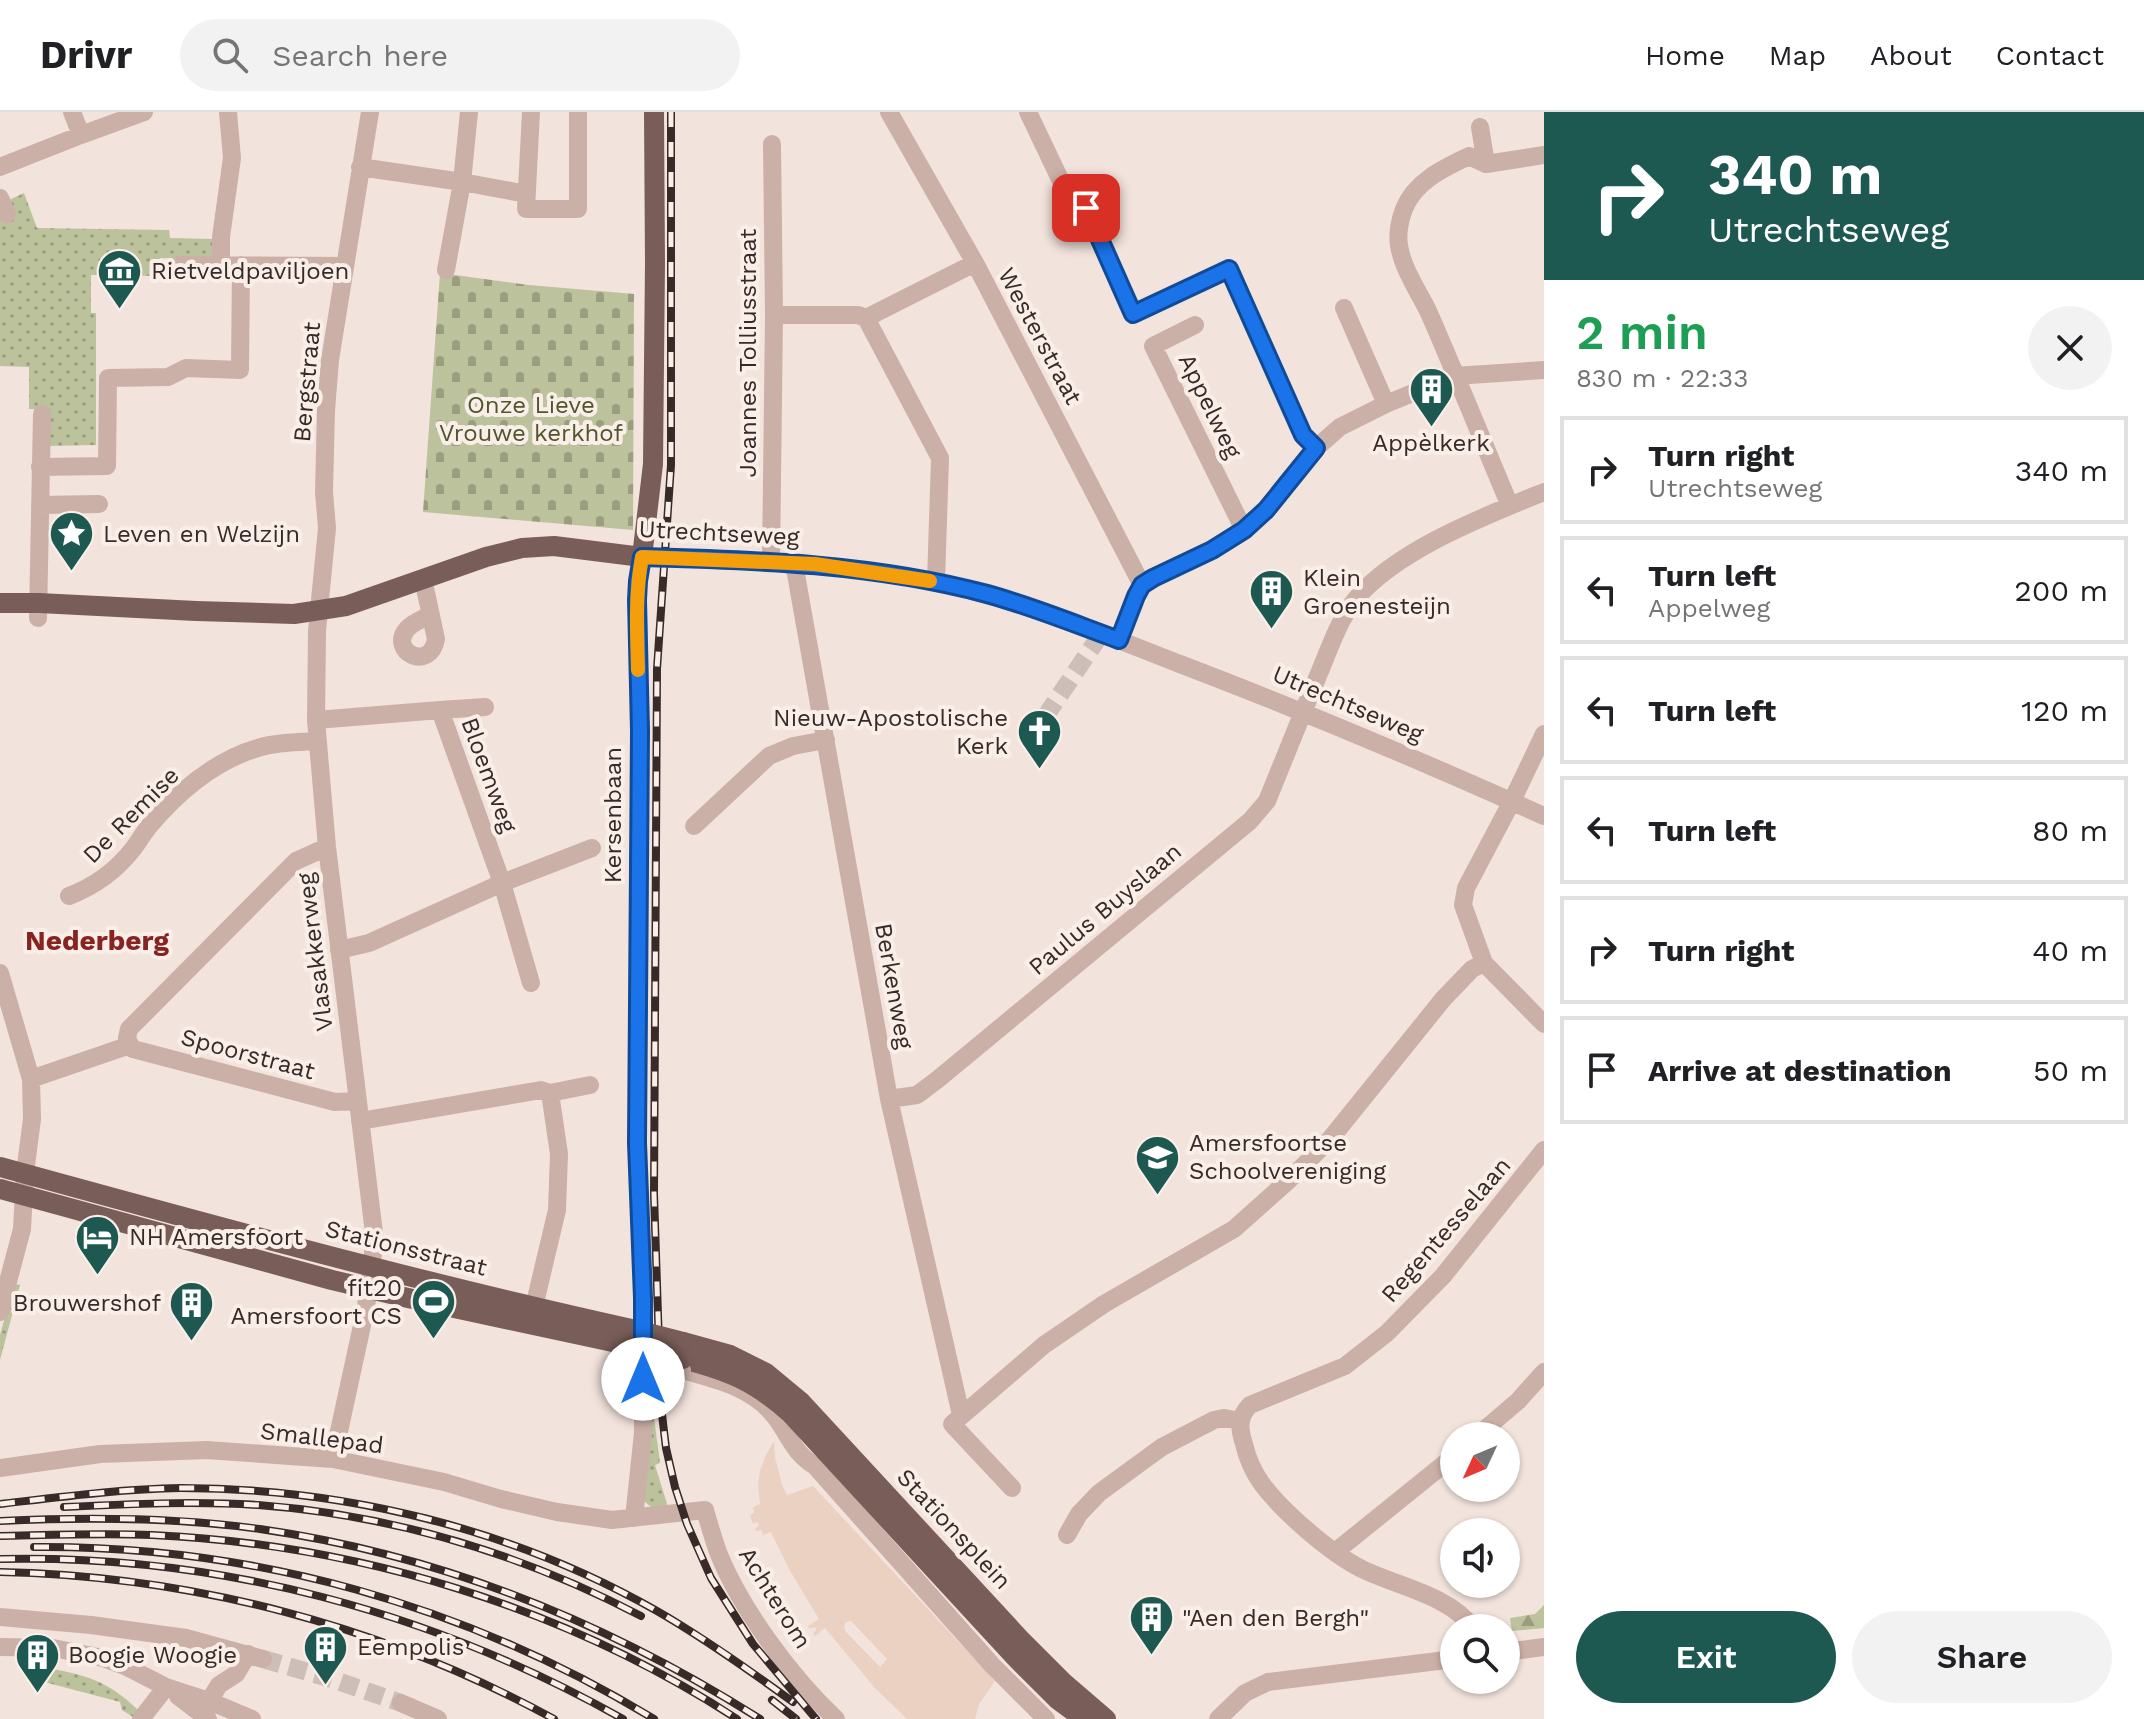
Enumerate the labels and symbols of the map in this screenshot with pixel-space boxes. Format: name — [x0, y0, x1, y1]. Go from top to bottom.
pin — [1052, 174, 1120, 242]
street label: Joannes Tolliusstraat — [734, 229, 762, 477]
museum icon: Rietveldpaviljoen — [96, 247, 144, 310]
place label: Rietveldpaviljoen — [151, 257, 349, 285]
street label: Westerstraat — [992, 263, 1088, 409]
street label: Bergstraat — [288, 321, 326, 443]
street label: Appelweg — [1173, 349, 1247, 463]
building icon: Appèlkerk — [1407, 365, 1455, 428]
park label: Onze Lieve Vrouwe kerkhof — [439, 391, 624, 447]
place label: Appèlkerk — [1372, 429, 1490, 457]
place icon: Leven en Welzijn — [48, 510, 96, 573]
street label: Utrechtseweg — [638, 515, 800, 551]
place label: Leven en Welzijn — [103, 520, 300, 548]
place label: Klein Groenesteijn — [1303, 564, 1451, 620]
building icon: Klein Groenesteijn — [1248, 568, 1296, 631]
street label: Utrechtseweg — [1268, 660, 1428, 748]
place label: Nieuw-Apostolische Kerk — [773, 704, 1008, 760]
church icon: Nieuw-Apostolische Kerk — [1015, 708, 1063, 771]
street label: Bloemweg — [455, 714, 523, 836]
street label: Kersenbaan — [599, 747, 627, 883]
street label: De Remise — [77, 761, 185, 869]
street label: Paulus Buyslaan — [1023, 837, 1187, 981]
street label: Vlasakkerweg — [291, 871, 339, 1033]
street label: Berkenweg — [869, 921, 919, 1051]
district label: Nederberg — [25, 924, 169, 957]
street label: Spoorstraat — [178, 1023, 318, 1085]
place label: Amersfoortse Schoolvereniging — [1189, 1129, 1386, 1185]
school or university icon: Amersfoortse Schoolvereniging — [1134, 1133, 1182, 1196]
street label: Regentesselaan — [1375, 1152, 1517, 1308]
hotel icon: NH Amersfoort — [74, 1213, 122, 1276]
street label: Stationsstraat — [322, 1214, 490, 1282]
place label: NH Amersfoort — [129, 1223, 303, 1251]
place label: fit20 Amersfoort CS — [230, 1274, 402, 1330]
sports icon: fit20 Amersfoort CS — [409, 1278, 457, 1341]
building icon: Brouwershof — [168, 1279, 216, 1342]
place label: Brouwershof — [13, 1289, 162, 1317]
position arrow — [601, 1337, 685, 1421]
street label: Smallepad — [259, 1417, 385, 1459]
north arrow — [1440, 1422, 1520, 1502]
street label: Stationsplein — [891, 1463, 1017, 1595]
street label: Achterom — [733, 1542, 817, 1654]
building icon: "Aen den Bergh" — [1127, 1594, 1175, 1657]
place label: "Aen den Bergh" — [1182, 1604, 1369, 1632]
building icon: Eempolis — [302, 1623, 350, 1686]
building icon: Boogie Woogie — [13, 1631, 61, 1694]
place label: Eempolis — [357, 1633, 464, 1661]
place label: Boogie Woogie — [68, 1641, 237, 1669]

